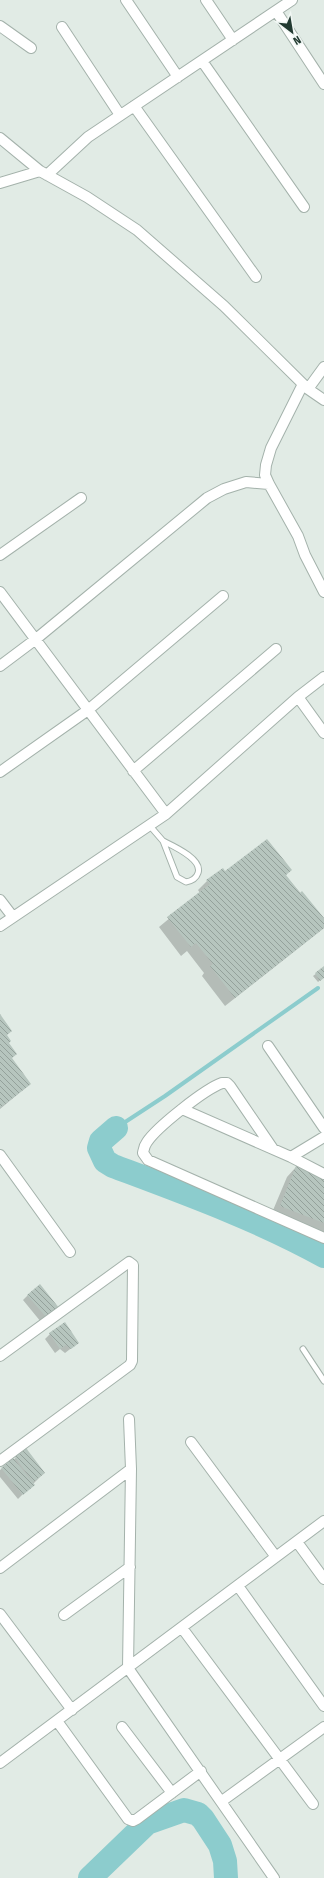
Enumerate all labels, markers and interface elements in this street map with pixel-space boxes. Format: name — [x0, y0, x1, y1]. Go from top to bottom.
north arrow — [272, 12, 312, 52]
text: N — [291, 33, 303, 47]

